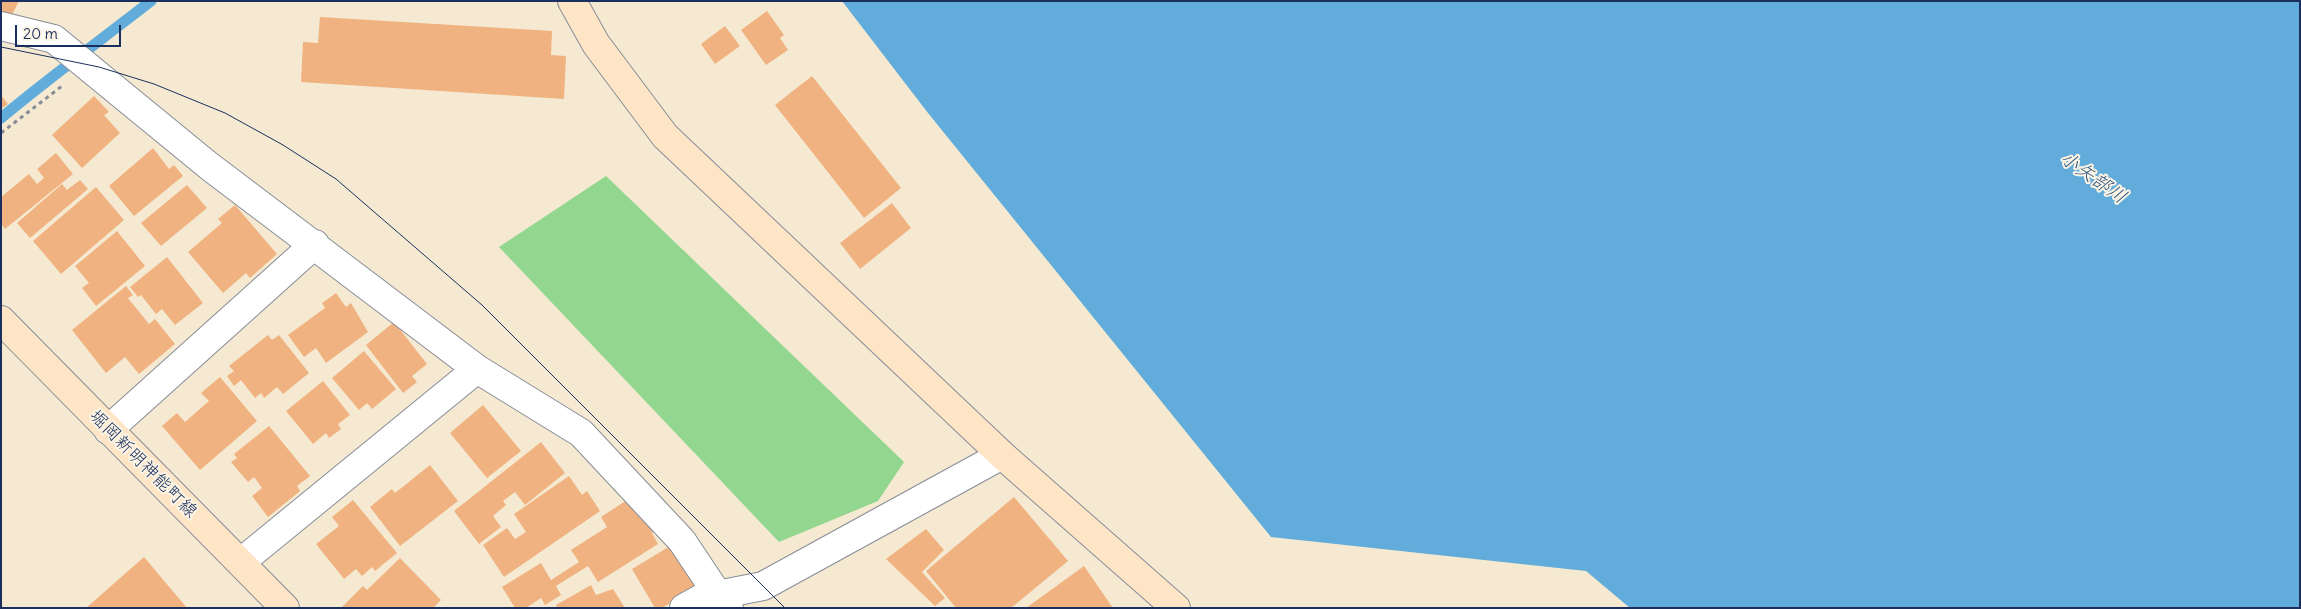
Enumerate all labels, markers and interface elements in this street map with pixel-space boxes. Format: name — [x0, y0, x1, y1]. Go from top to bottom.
scale bar — [18, 15, 124, 47]
text: 20 m — [23, 24, 58, 43]
water label: 小矢部川 — [2055, 147, 2131, 209]
street label: 堀岡新明神能町線 — [84, 405, 202, 523]

